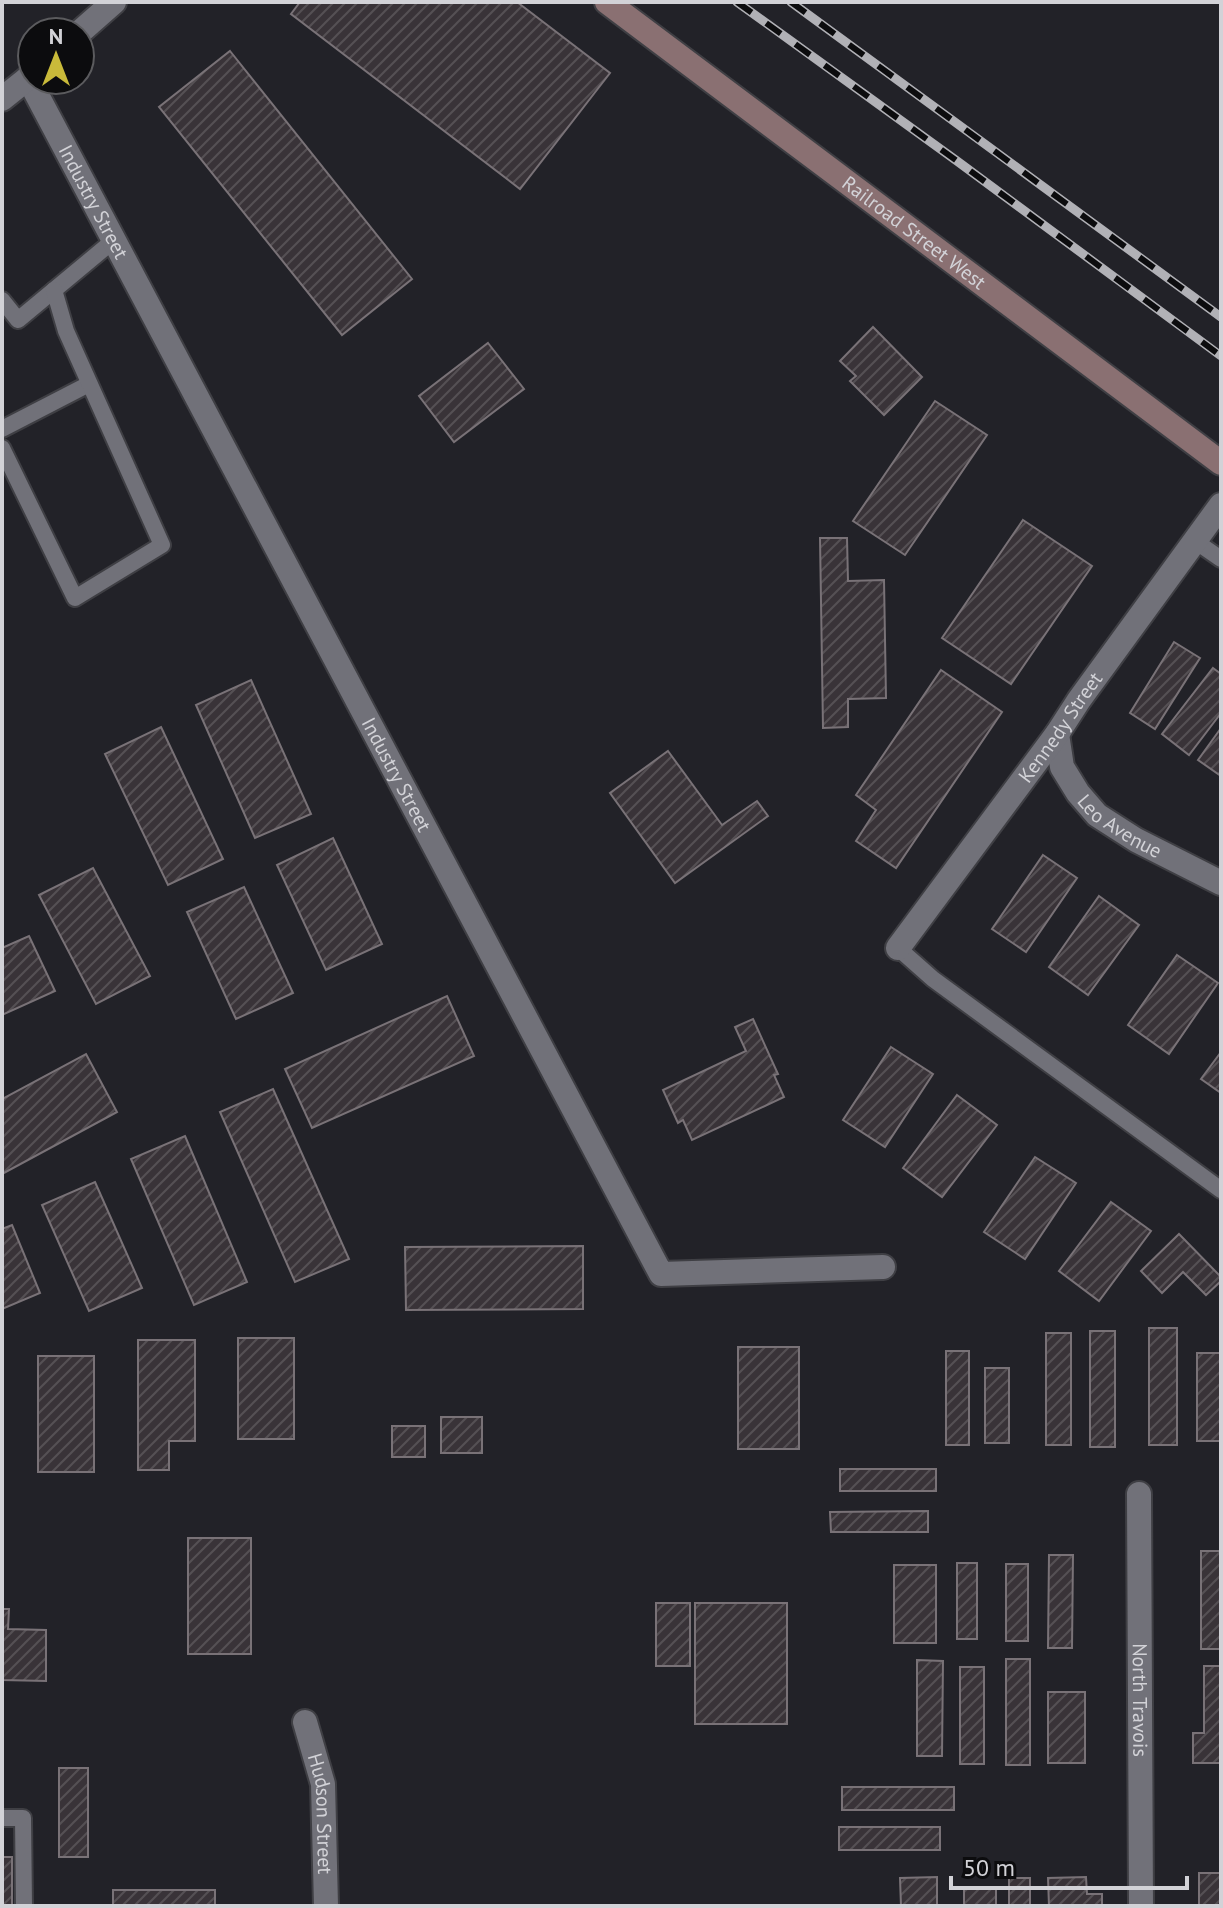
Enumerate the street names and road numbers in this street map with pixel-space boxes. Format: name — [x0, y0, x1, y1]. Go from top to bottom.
street label: Industry Street — [53, 140, 134, 263]
street label: Railroad Street West — [837, 170, 991, 295]
street label: Kennedy Street — [1012, 667, 1108, 788]
street label: Industry Street — [356, 713, 438, 836]
street label: Leo Avenue — [1072, 789, 1166, 864]
street label: North Travois — [1127, 1643, 1153, 1757]
street label: Hudson Street — [302, 1750, 338, 1875]

